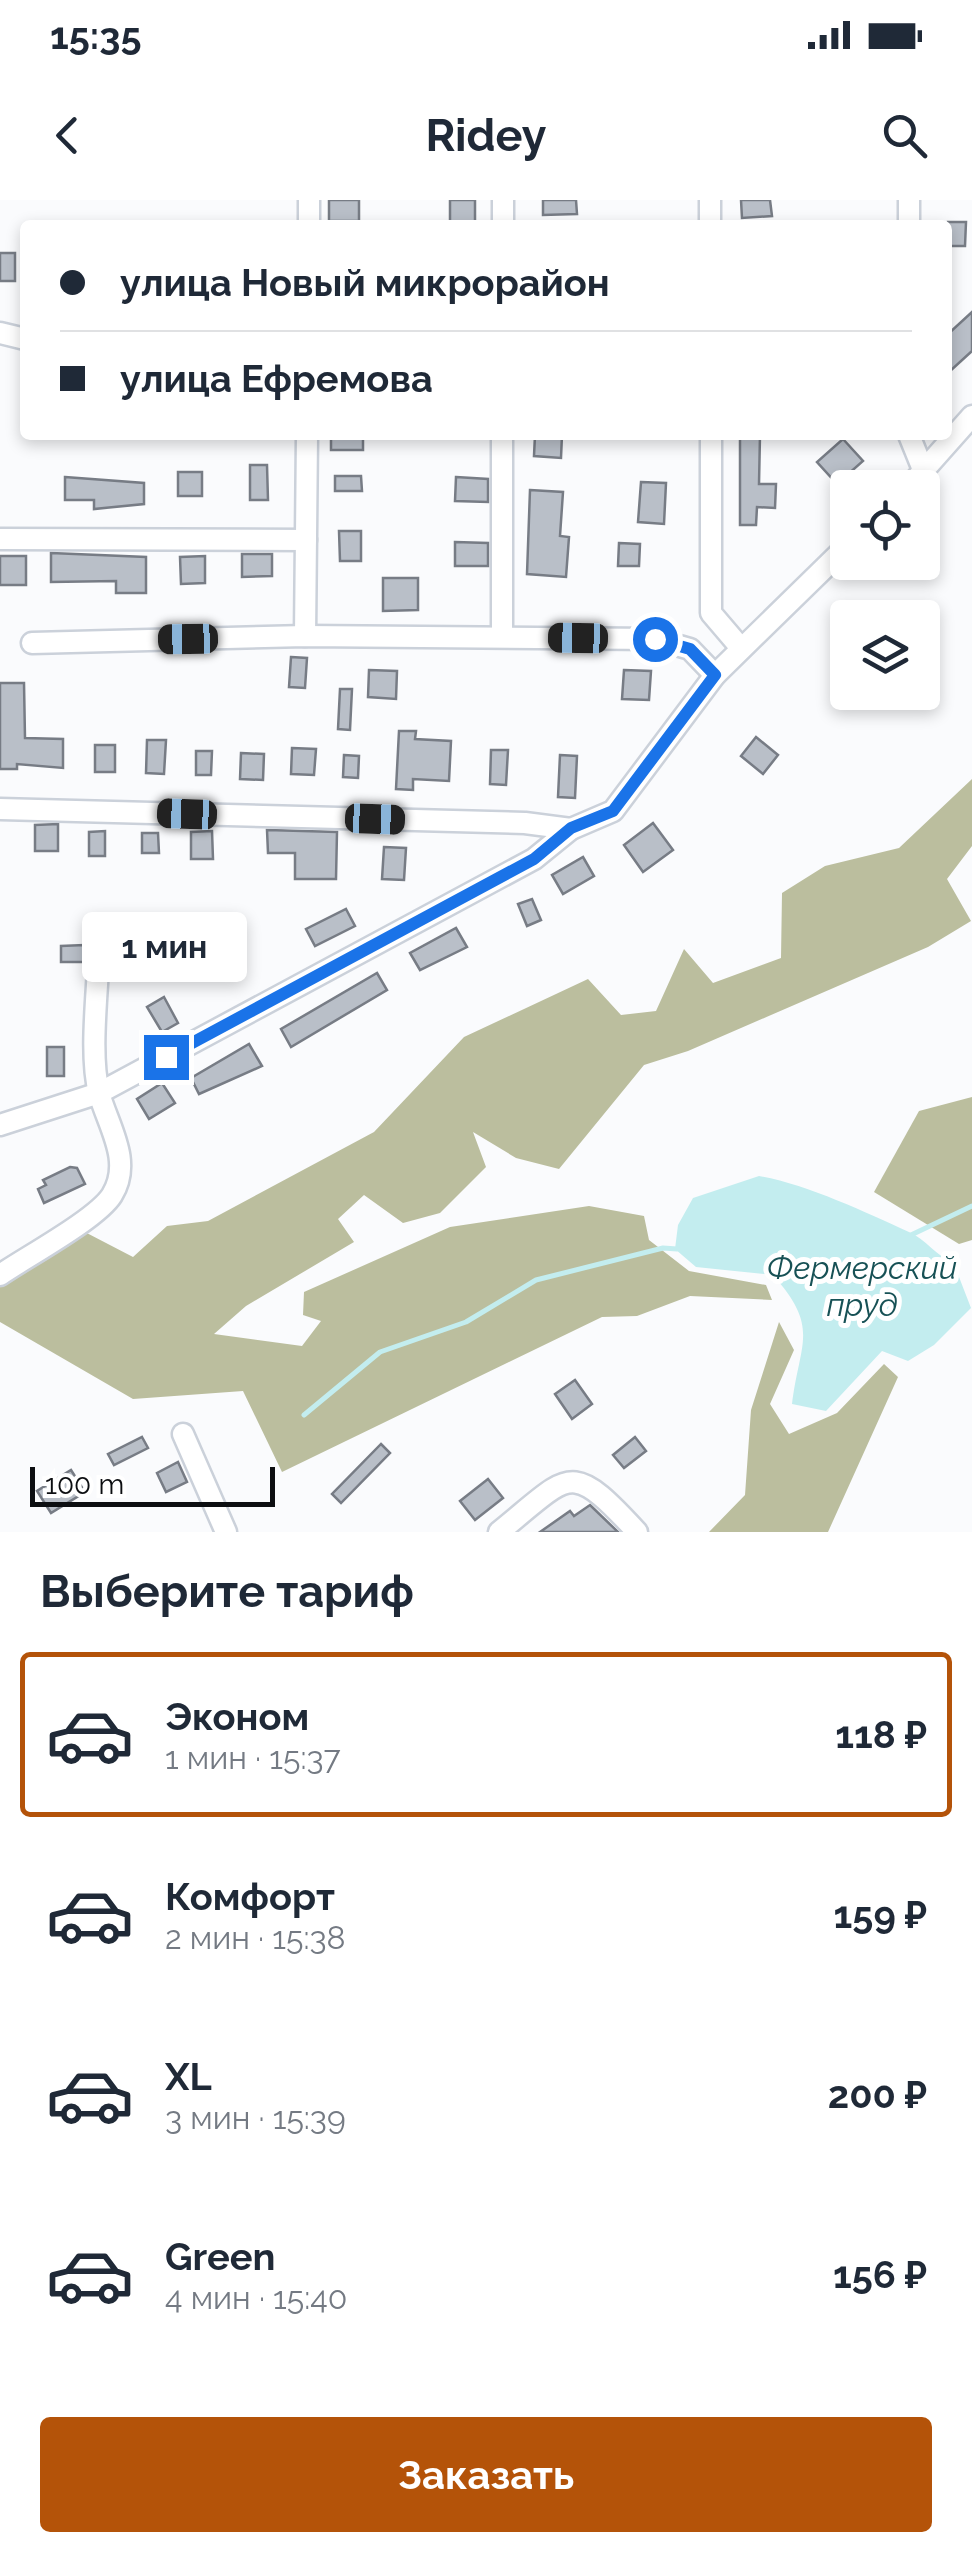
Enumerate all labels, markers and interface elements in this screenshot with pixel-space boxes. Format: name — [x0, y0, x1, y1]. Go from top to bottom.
text: 15:35 — [50, 13, 141, 58]
icon: back — [40, 108, 95, 163]
icon: search — [877, 108, 932, 163]
text: Ridey — [425, 109, 547, 162]
text: улица Новый микрорайон — [120, 260, 610, 305]
text: улица Ефремова — [120, 356, 433, 401]
map controls — [830, 470, 940, 710]
button: locate — [830, 470, 940, 580]
button: layers — [830, 600, 940, 710]
route start — [633, 617, 678, 662]
car — [548, 622, 608, 654]
car — [158, 623, 218, 655]
car — [156, 798, 218, 830]
car — [344, 803, 406, 835]
callout: 1 мин — [84, 912, 248, 982]
text: 1 мин — [122, 928, 207, 965]
route end — [144, 1035, 189, 1080]
water label: Фермерский пруд — [767, 1249, 957, 1323]
scale bar — [30, 1462, 275, 1506]
text: 100 m — [45, 1468, 124, 1501]
text: Выберите тариф — [40, 1565, 414, 1618]
icon: car — [45, 1690, 135, 1780]
text: Эконом — [165, 1694, 309, 1739]
text: 118 ₽ — [835, 1712, 927, 1757]
text: 1 мин · 15:37 — [165, 1739, 341, 1776]
icon: car — [45, 1870, 135, 1960]
text: Комфорт — [165, 1874, 335, 1919]
text: 159 ₽ — [834, 1892, 927, 1937]
text: 2 мин · 15:38 — [165, 1919, 346, 1956]
icon: car — [45, 2050, 135, 2140]
text: XL — [165, 2054, 212, 2099]
text: 200 ₽ — [828, 2072, 927, 2117]
text: 3 мин · 15:39 — [165, 2099, 346, 2136]
icon: car — [45, 2230, 135, 2320]
text: Green — [165, 2234, 275, 2279]
text: 156 ₽ — [833, 2252, 927, 2297]
text: 4 мин · 15:40 — [165, 2279, 347, 2316]
button: Заказать — [40, 2417, 932, 2532]

